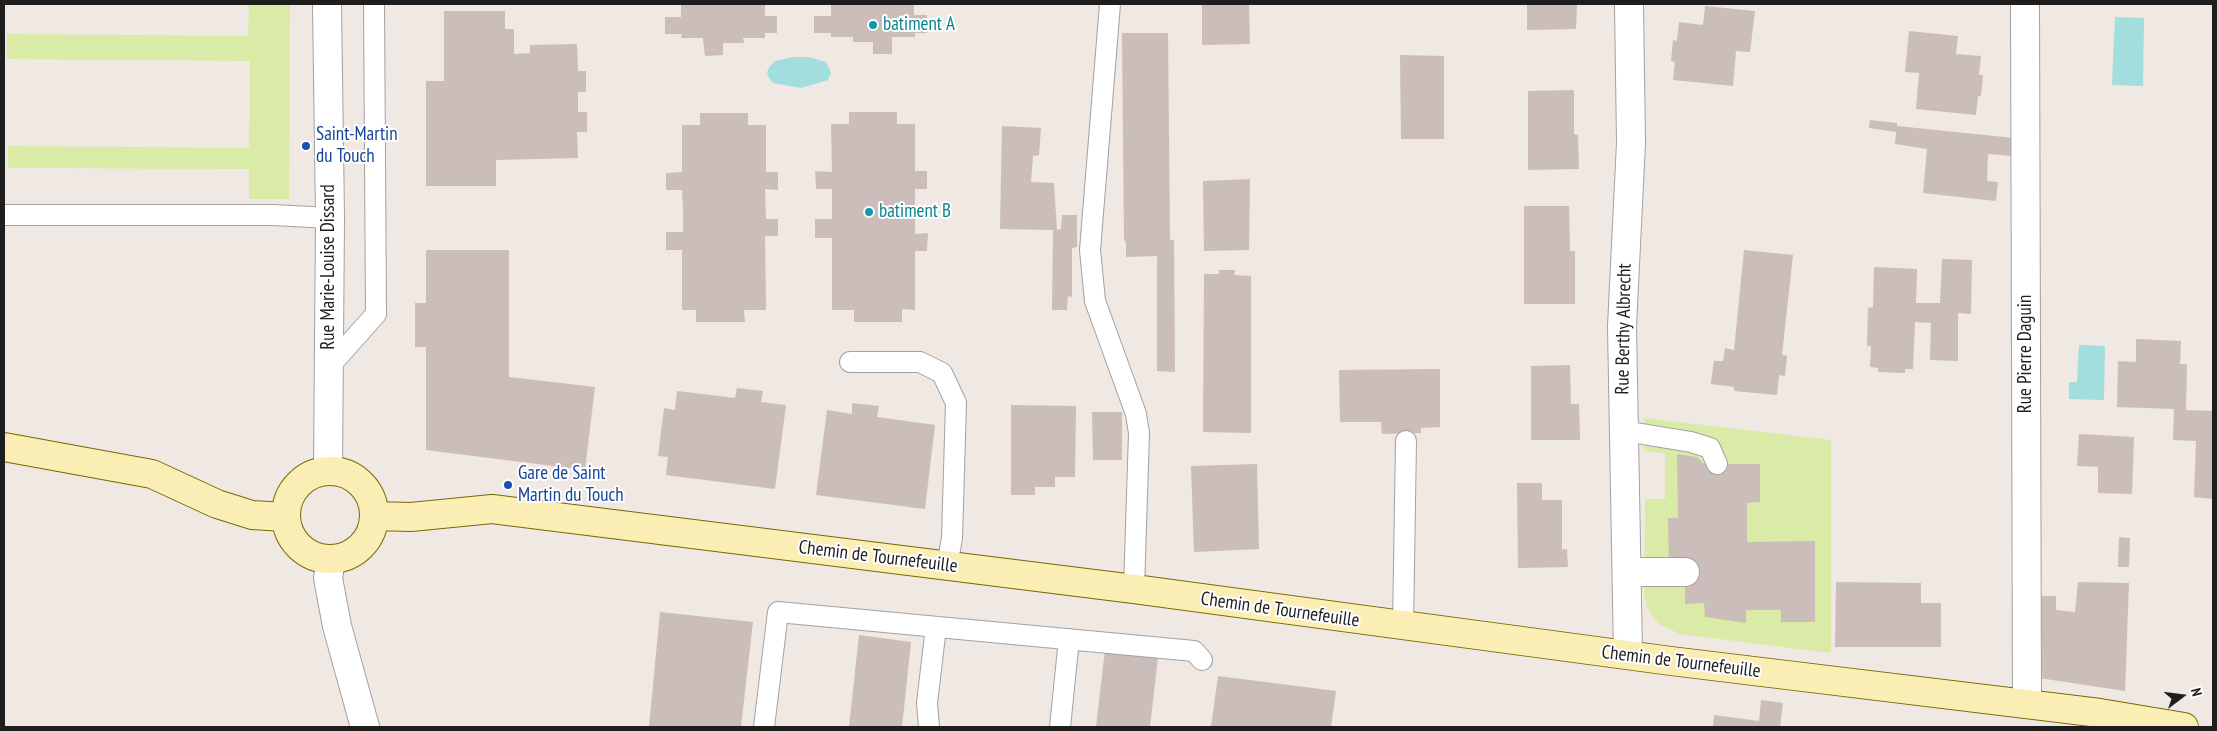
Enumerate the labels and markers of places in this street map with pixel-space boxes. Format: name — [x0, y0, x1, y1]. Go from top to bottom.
place label: batiment A — [883, 14, 955, 36]
marker: batiment A — [867, 19, 879, 31]
place label: Saint-Martin du Touch — [316, 124, 398, 168]
marker: Saint-Martin du Touch — [300, 140, 312, 152]
place label: batiment B — [879, 201, 951, 223]
marker: batiment B — [863, 206, 875, 218]
place label: Gare de Saint Martin du Touch — [518, 463, 624, 507]
marker: Gare de Saint Martin du Touch — [502, 479, 514, 491]

